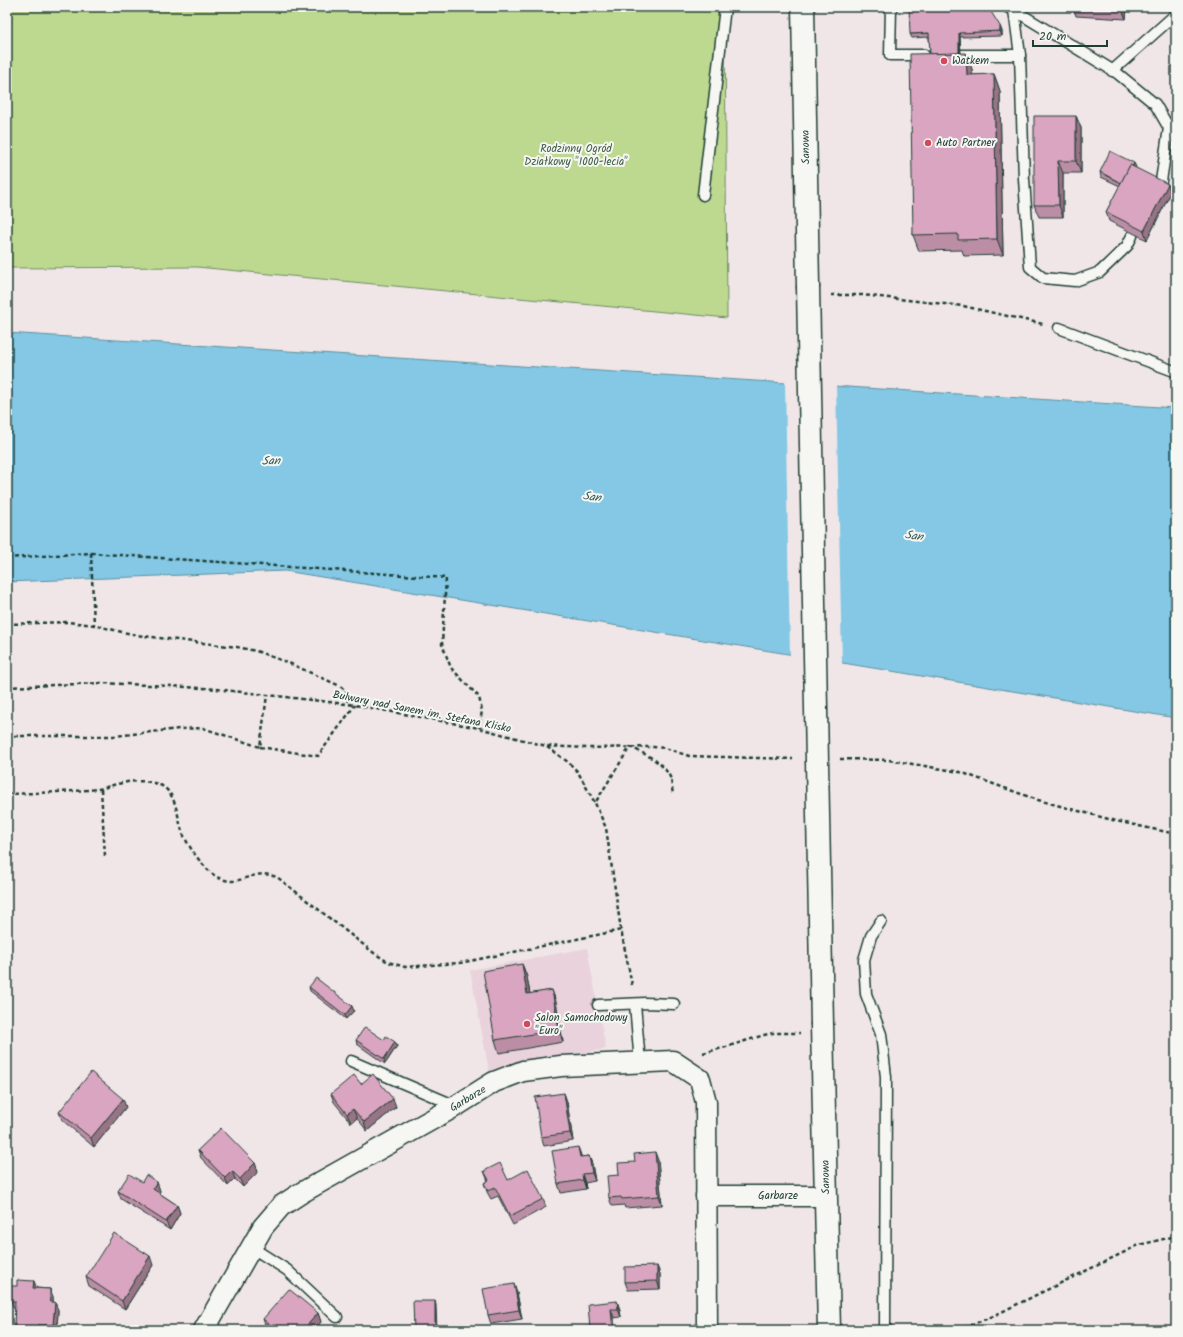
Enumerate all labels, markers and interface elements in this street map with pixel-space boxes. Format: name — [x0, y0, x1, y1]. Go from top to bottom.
scale bar — [1033, 22, 1107, 48]
text: 20 m — [1039, 27, 1067, 46]
place label: Watkem — [952, 52, 989, 70]
marker: Watkem — [939, 56, 949, 66]
street label: Sanowa — [797, 130, 815, 164]
place label: Auto Partner — [936, 134, 996, 152]
marker: Auto Partner — [923, 138, 933, 148]
park label: Rodzinny Ogród Działkowy "1000-lecia" — [524, 140, 628, 171]
water label: San — [262, 451, 282, 471]
water label: San — [582, 486, 604, 508]
water label: San — [904, 525, 926, 547]
street label: Bulwary nad Sanem im. Stefana Klisko — [331, 686, 513, 738]
place label: Salon Samochodowy "Euro" — [535, 1009, 628, 1040]
marker: Salon Samochodowy "Euro" — [522, 1019, 532, 1029]
street label: Garbarze — [446, 1081, 490, 1117]
street label: Sanowa — [817, 1160, 835, 1194]
street label: Garbarze — [758, 1187, 798, 1205]

